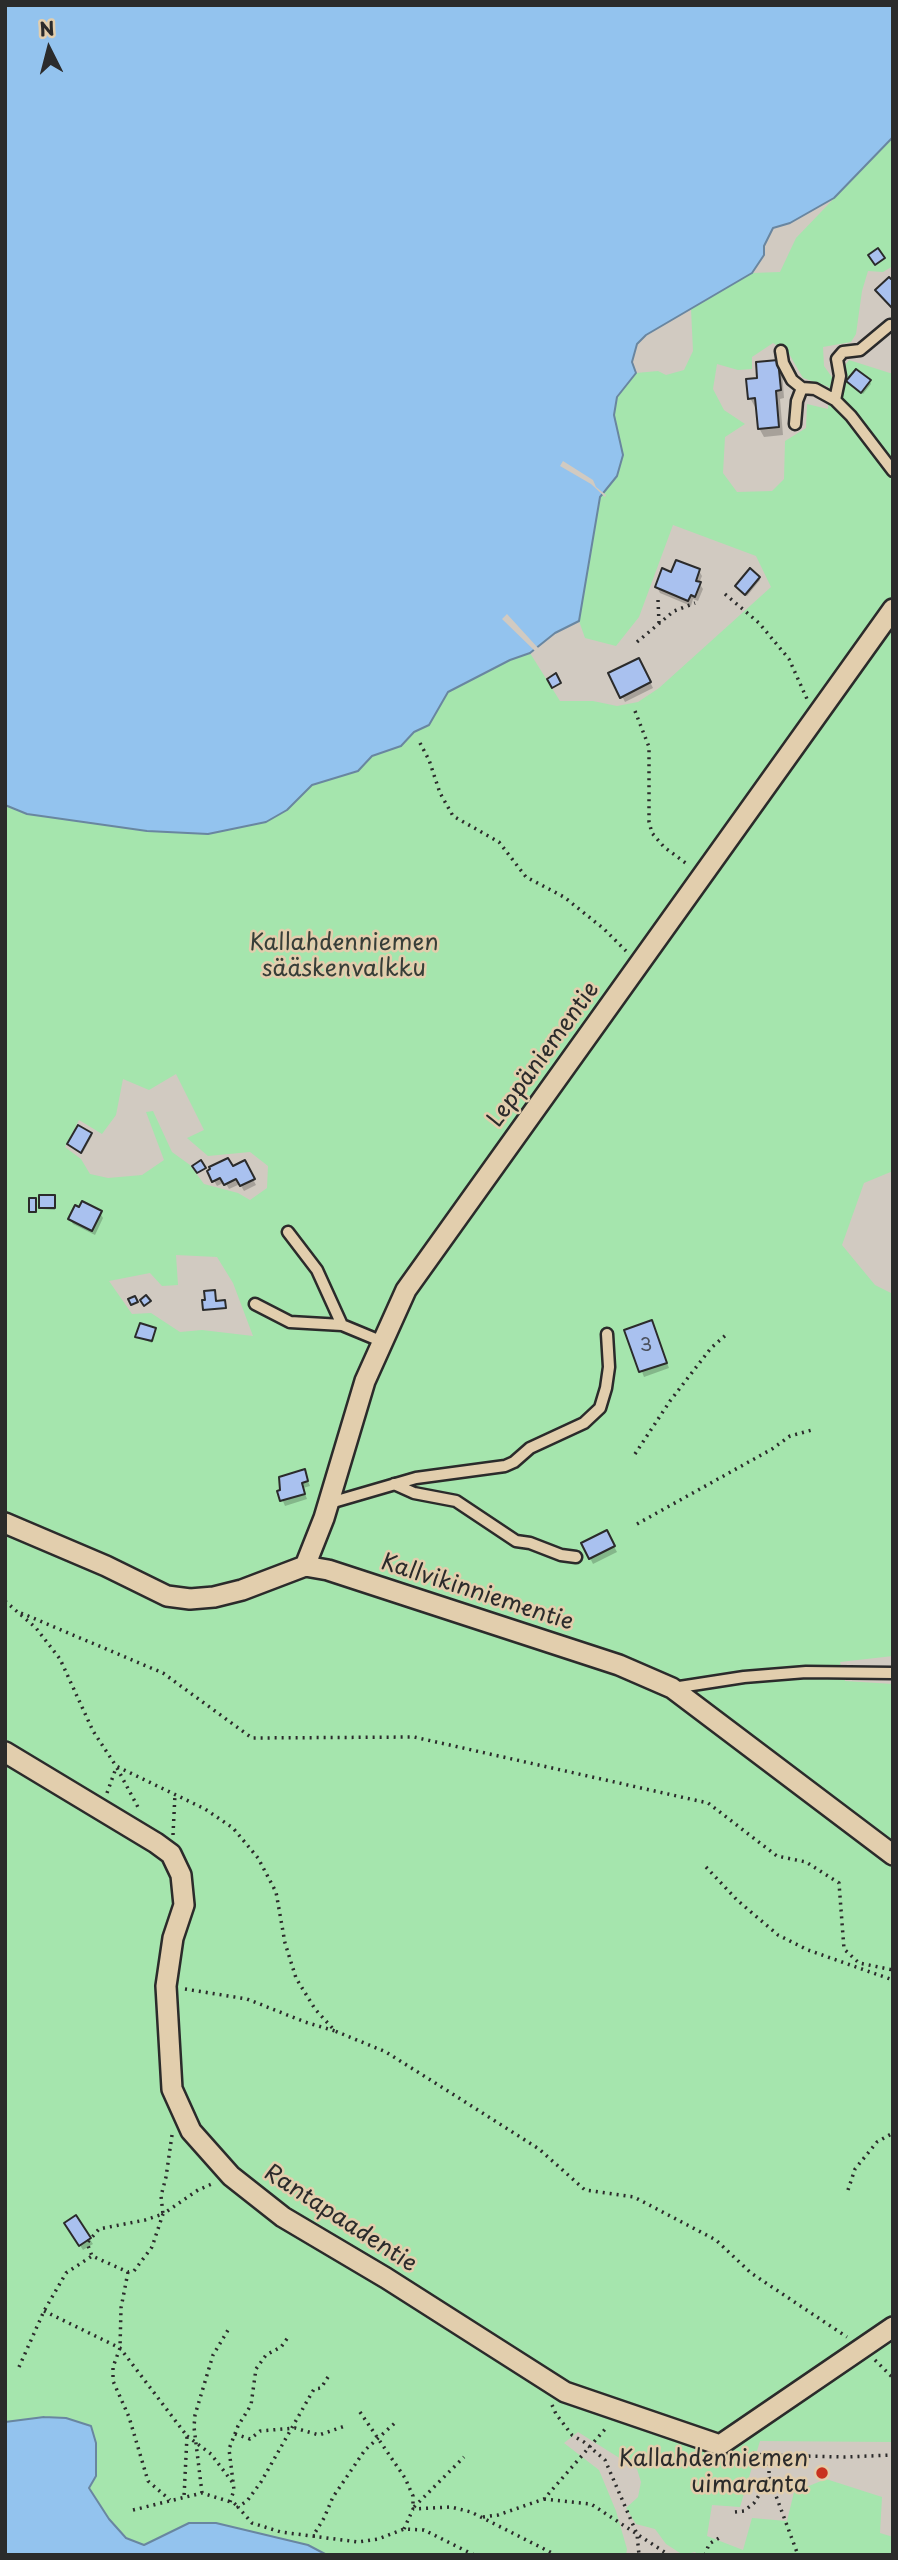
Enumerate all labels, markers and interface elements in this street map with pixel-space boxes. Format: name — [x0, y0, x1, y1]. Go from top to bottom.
text: N — [38, 13, 56, 43]
north arrow — [14, 14, 84, 84]
park label: Kallahdenniemen sääskenvalkku — [249, 930, 439, 984]
street label: Leppäniementie — [482, 977, 606, 1133]
house number: 3 — [640, 1335, 652, 1357]
street label: Kallvikinniementie — [377, 1549, 577, 1637]
street label: Rantapaadentie — [258, 2159, 422, 2279]
place label: Kallahdenniemen uimaranta — [619, 2446, 808, 2500]
marker: Kallahdenniemen uimaranta — [814, 2465, 830, 2481]

